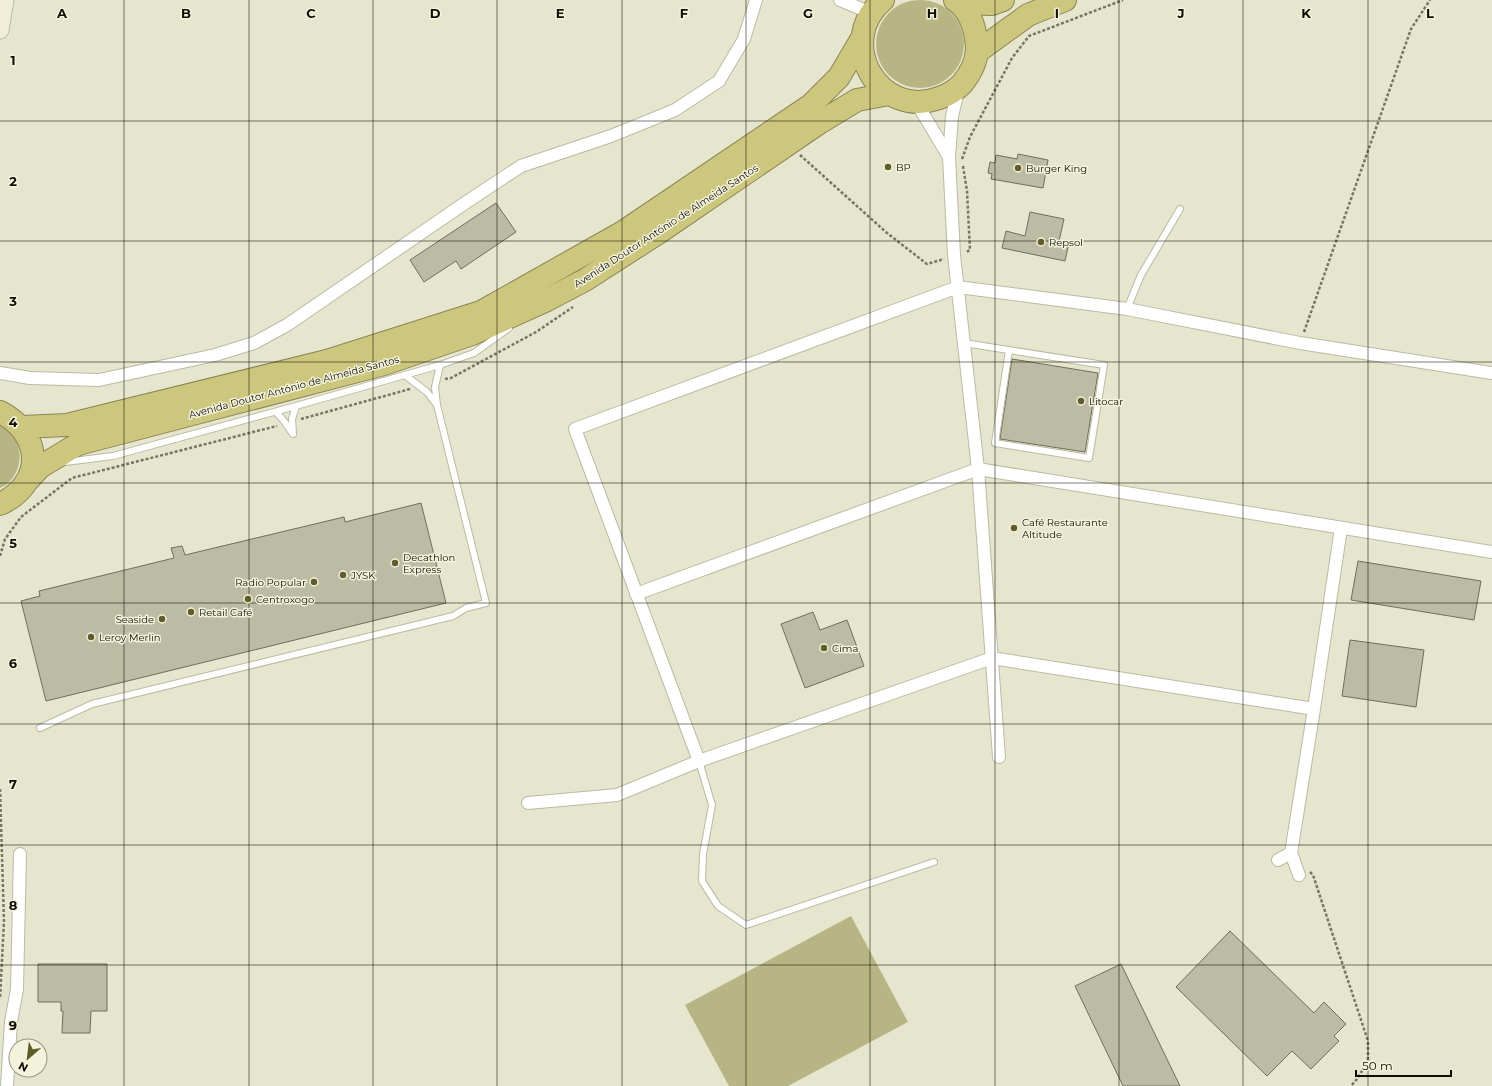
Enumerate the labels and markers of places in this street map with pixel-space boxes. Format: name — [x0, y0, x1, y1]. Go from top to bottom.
place label: BP — [896, 161, 911, 174]
marker: BP — [883, 162, 893, 172]
place label: Burger King — [1026, 162, 1087, 175]
marker: Burger King — [1013, 163, 1023, 173]
place label: Repsol — [1049, 236, 1083, 249]
marker: Repsol — [1036, 237, 1046, 247]
place label: Litocar — [1089, 395, 1123, 408]
marker: Litocar — [1076, 396, 1086, 406]
place label: Café Restaurante Altitude — [1022, 516, 1108, 541]
marker: Café Restaurante Altitude — [1009, 523, 1019, 533]
place label: Decathlon Express — [403, 551, 455, 576]
marker: Decathlon Express — [390, 558, 400, 568]
place label: JYSK — [350, 569, 376, 582]
marker: JYSK — [338, 570, 348, 580]
place label: Radio Popular — [235, 576, 306, 589]
marker: Radio Popular — [309, 577, 319, 587]
place label: Centroxogo — [256, 593, 314, 606]
marker: Centroxogo — [243, 594, 253, 604]
place label: Retail Café — [199, 606, 252, 619]
marker: Retail Café — [186, 607, 196, 617]
place label: Seaside — [116, 613, 154, 626]
marker: Seaside — [157, 614, 167, 624]
place label: Leroy Merlin — [99, 631, 161, 644]
marker: Leroy Merlin — [86, 632, 96, 642]
place label: Cima — [832, 642, 858, 655]
marker: Cima — [819, 643, 829, 653]

